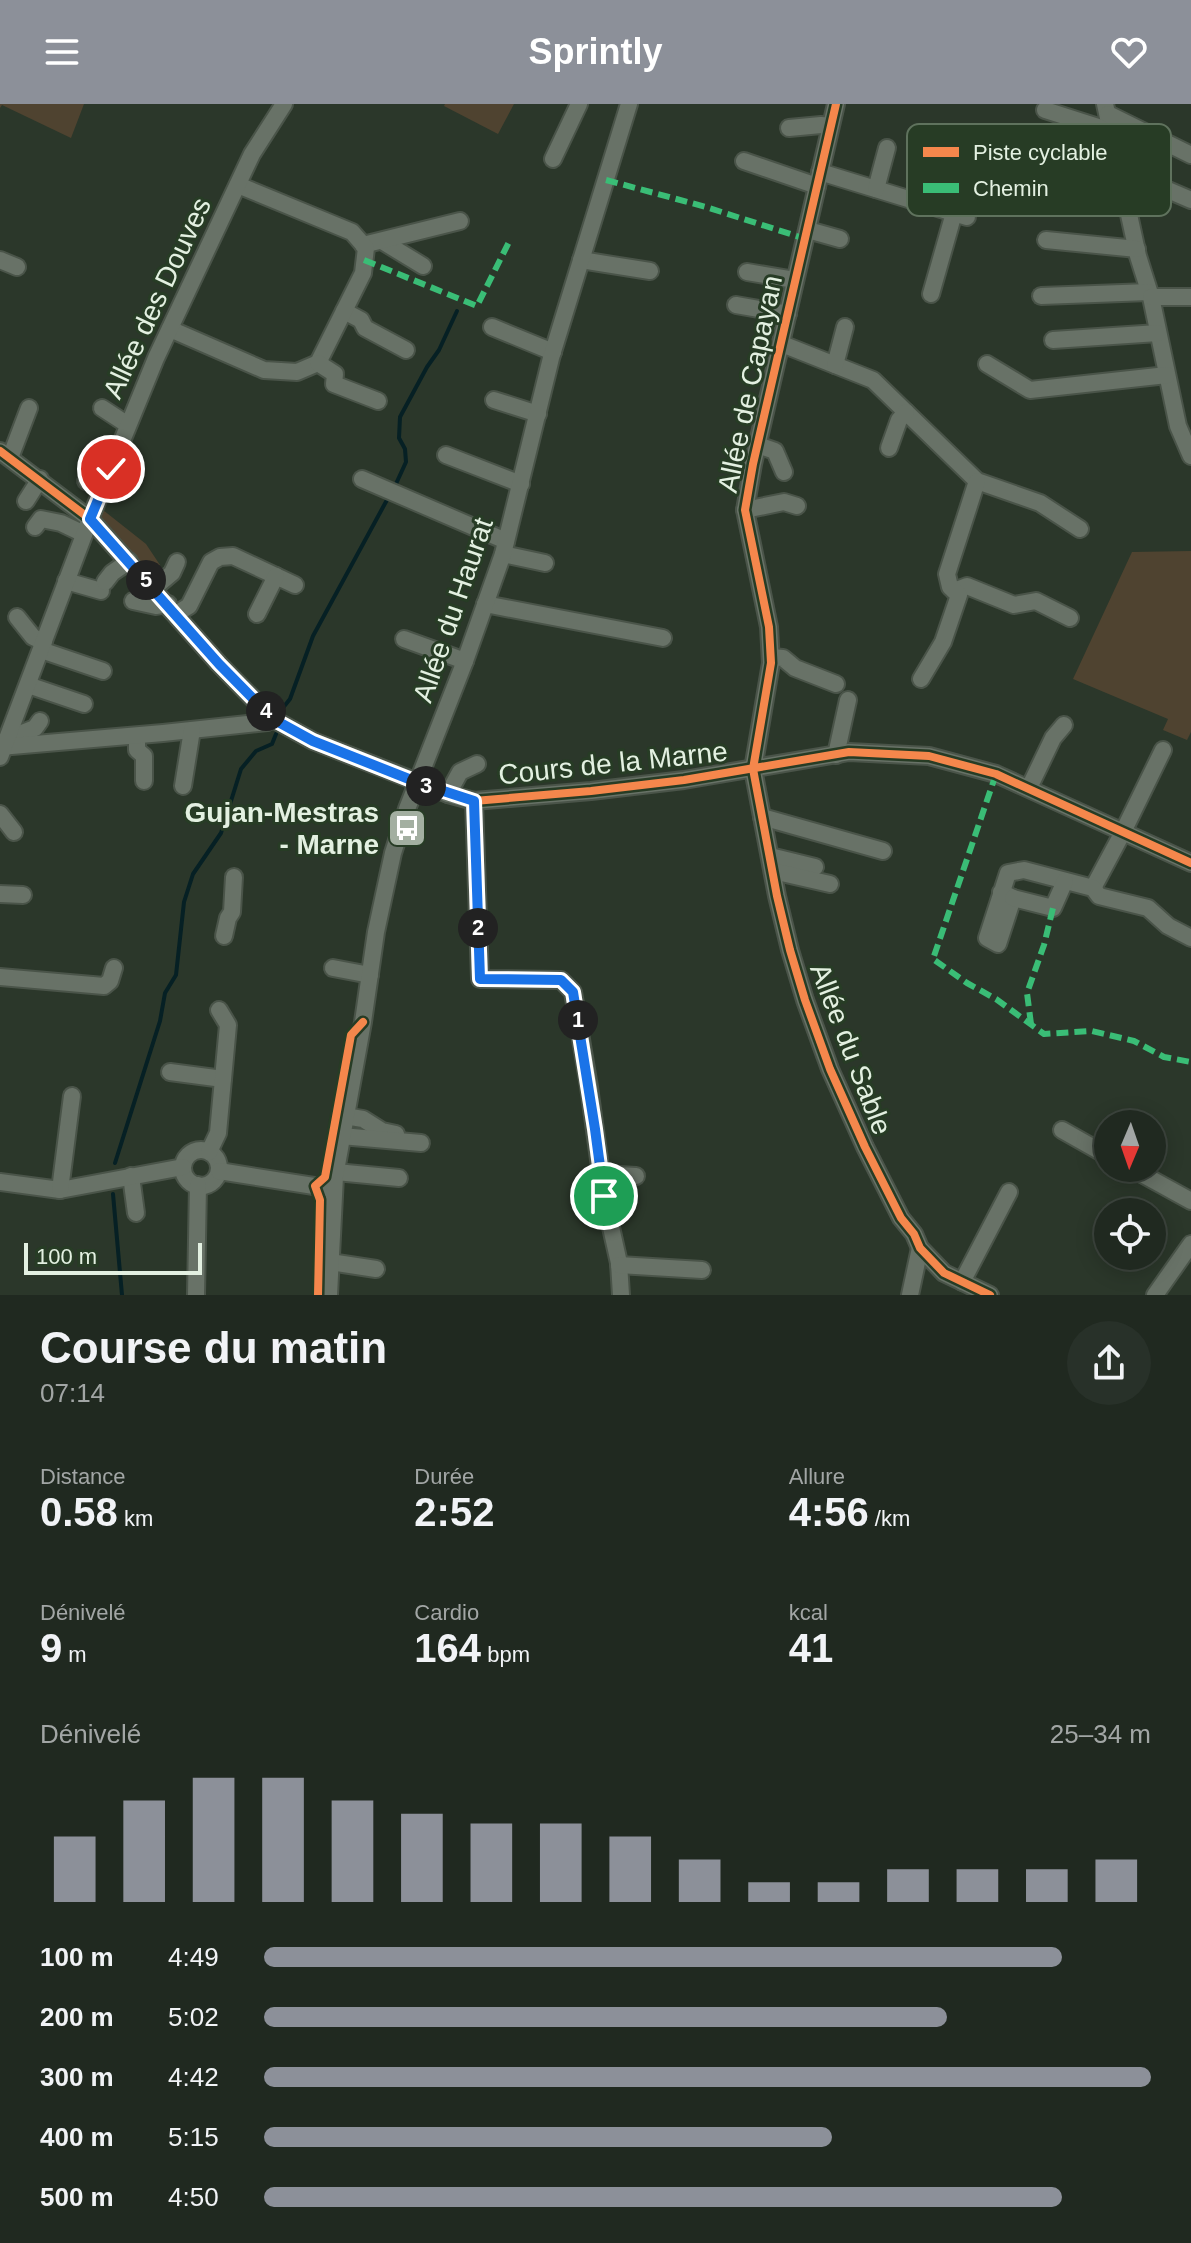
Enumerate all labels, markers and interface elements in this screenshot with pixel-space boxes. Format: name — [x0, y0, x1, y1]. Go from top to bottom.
icon: menu — [40, 30, 84, 74]
icon: heart — [1107, 30, 1151, 74]
text: Sprintly — [528, 31, 663, 72]
legend — [907, 124, 1171, 216]
text: Piste cyclable — [973, 140, 1108, 165]
text: Chemin — [973, 176, 1049, 201]
street label: Allée des Douves — [97, 193, 217, 403]
street label: Allée de Capayan — [712, 273, 788, 495]
pin — [77, 435, 145, 503]
icon: check — [89, 447, 133, 491]
street label: Allée du Haurat — [407, 514, 499, 706]
pin: 5 — [126, 560, 166, 600]
text: 5 — [140, 567, 152, 592]
pin: 4 — [246, 691, 286, 731]
text: 4 — [260, 698, 272, 723]
street label: Cours de la Marne — [497, 736, 729, 790]
pin: 3 — [406, 766, 446, 806]
text: 3 — [420, 773, 432, 798]
place label: Gujan-Mestras - Marne — [185, 797, 379, 860]
bus stop icon: Gujan-Mestras - Marne — [386, 807, 428, 849]
pin: 2 — [458, 908, 498, 948]
text: 2 — [472, 915, 484, 940]
street label: Allée du Sable — [804, 959, 898, 1139]
pin: 1 — [558, 1000, 598, 1040]
text: 1 — [572, 1007, 584, 1032]
north arrow — [1094, 1110, 1166, 1182]
map controls — [1094, 1110, 1166, 1270]
pin — [570, 1162, 638, 1230]
icon: arrive — [582, 1174, 626, 1218]
button: locate — [1094, 1198, 1166, 1270]
scale bar — [24, 1239, 202, 1275]
text: 100 m — [36, 1244, 97, 1269]
button: share — [1067, 1321, 1151, 1405]
text: Course du matin — [40, 1323, 387, 1372]
text: 07:14 — [40, 1378, 105, 1408]
text: Distance — [40, 1464, 126, 1489]
text: Durée — [414, 1464, 474, 1489]
text: Allure — [789, 1464, 845, 1489]
text: 0.58 — [40, 1490, 118, 1534]
text: 2:52 — [414, 1490, 494, 1534]
text: 4:56 — [789, 1490, 869, 1534]
text: km — [118, 1506, 153, 1531]
text: /km — [869, 1506, 910, 1531]
text: Dénivelé — [40, 1600, 126, 1625]
text: Cardio — [414, 1600, 479, 1625]
text: kcal — [789, 1600, 828, 1625]
text: 9 — [40, 1626, 62, 1670]
text: 164 — [414, 1626, 481, 1670]
text: 41 — [789, 1626, 833, 1670]
text: m — [62, 1642, 87, 1667]
text: bpm — [481, 1642, 530, 1667]
text: Dénivelé — [40, 1719, 141, 1749]
text: 25–34 m — [1050, 1719, 1151, 1749]
text: 100 m — [40, 1942, 114, 1972]
text: 4:49 — [168, 1942, 219, 1972]
text: 200 m — [40, 2002, 114, 2032]
text: 5:02 — [168, 2002, 219, 2032]
text: 300 m — [40, 2062, 114, 2092]
text: 4:42 — [168, 2062, 219, 2092]
text: 400 m — [40, 2122, 114, 2152]
text: 5:15 — [168, 2122, 219, 2152]
text: 500 m — [40, 2182, 114, 2212]
text: 4:50 — [168, 2182, 219, 2212]

